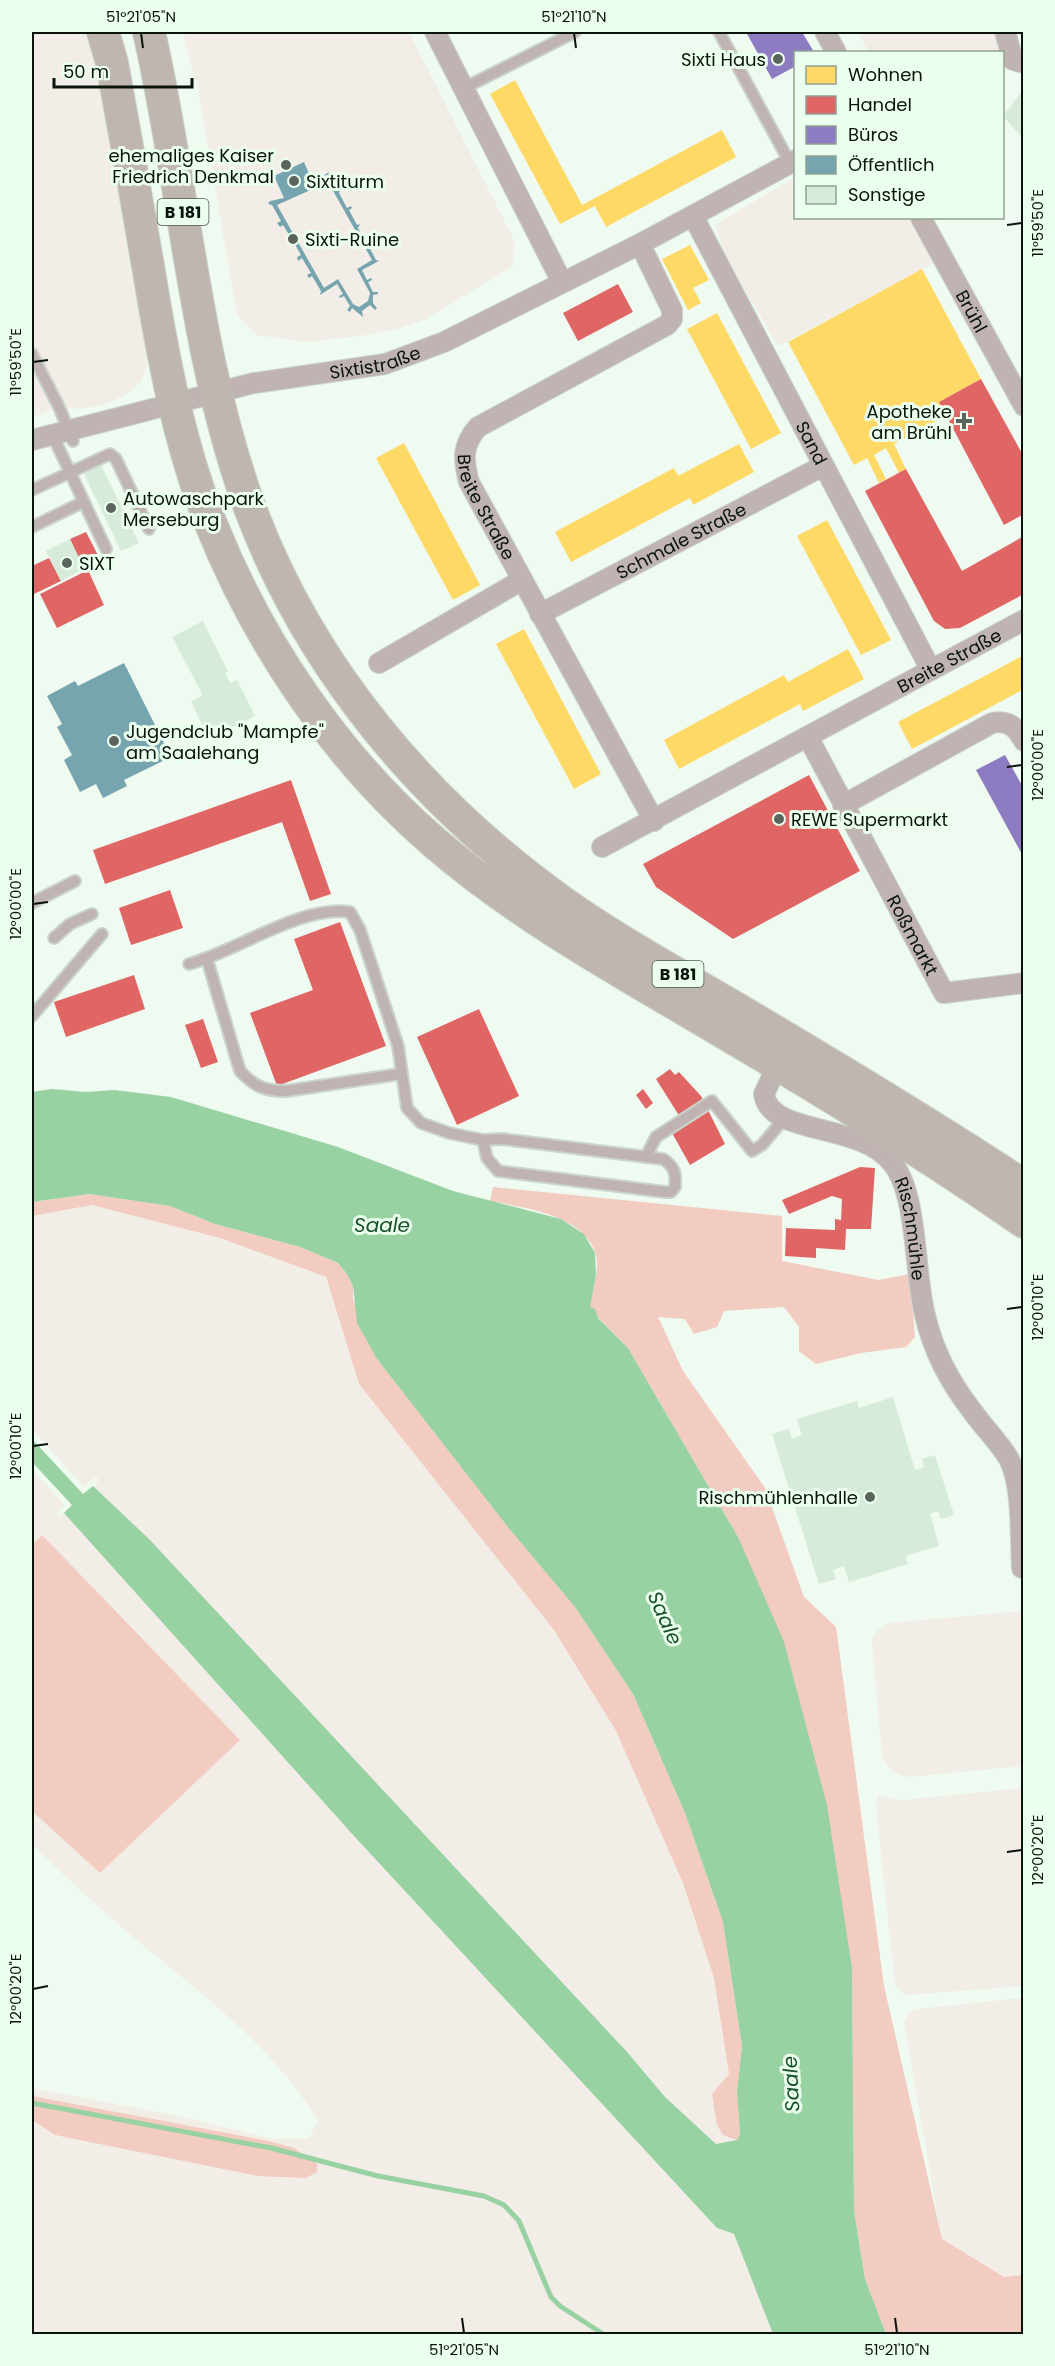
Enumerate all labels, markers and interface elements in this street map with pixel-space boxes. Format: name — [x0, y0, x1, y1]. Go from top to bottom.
text: 51°21'05"N — [106, 6, 176, 27]
text: 51°21'10"N — [541, 6, 607, 27]
place label: Sixti Haus — [681, 47, 766, 72]
scale bar — [54, 51, 192, 89]
legend — [794, 51, 1004, 219]
marker: Sixti Haus — [771, 52, 785, 66]
text: 50 m — [63, 59, 109, 84]
text: Wohnen — [848, 62, 923, 87]
text: Handel — [848, 92, 912, 117]
text: Büros — [848, 122, 898, 147]
place label: ehemaliges Kaiser Friedrich Denkmal — [108, 143, 274, 189]
text: Öffentlich — [848, 152, 935, 177]
marker: ehemaliges Kaiser Friedrich Denkmal — [279, 158, 293, 172]
place label: Sixtiturm — [306, 169, 384, 194]
marker: Sixtiturm — [287, 174, 301, 188]
text: Sonstige — [848, 182, 925, 207]
text: 11°59'50"E — [1027, 189, 1048, 257]
road number: B 181 — [158, 199, 208, 225]
place label: Sixti-Ruine — [305, 227, 399, 252]
marker: Sixti-Ruine — [286, 232, 300, 246]
street label: Brühl — [950, 285, 994, 337]
text: 11°59'50"E — [5, 328, 26, 396]
street label: Sixtistraße — [328, 339, 424, 384]
place label: Apotheke am Brühl — [867, 399, 952, 445]
marker: Apotheke am Brühl — [957, 414, 971, 428]
street label: Sand — [790, 416, 834, 469]
street label: Breite Straße — [452, 453, 522, 564]
place label: Autowaschpark Merseburg — [123, 486, 265, 532]
street label: Schmale Straße — [611, 496, 750, 585]
marker: Autowaschpark Merseburg — [104, 501, 118, 515]
place label: SIXT — [79, 551, 115, 576]
marker: SIXT — [60, 556, 74, 570]
street label: Breite Straße — [892, 622, 1006, 699]
place label: Jugendclub "Mampfe" am Saalehang — [126, 719, 324, 765]
text: 12°00'00"E — [1027, 729, 1048, 801]
marker: Jugendclub "Mampfe" am Saalehang — [107, 734, 121, 748]
place label: REWE Supermarkt — [791, 807, 948, 832]
marker: REWE Supermarkt — [772, 812, 786, 826]
text: 12°00'00"E — [5, 868, 26, 940]
street label: Roßmarkt — [881, 890, 945, 980]
road number: B 181 — [652, 961, 704, 987]
street label: Rischmühle — [889, 1173, 932, 1282]
water label: Saale — [354, 1211, 410, 1239]
text: 12°00'10"E — [1027, 1273, 1048, 1341]
text: 12°00'10"E — [5, 1412, 26, 1480]
place label: Rischmühlenhalle — [698, 1485, 858, 1510]
marker: Rischmühlenhalle — [863, 1490, 877, 1504]
water label: Saale — [641, 1587, 689, 1649]
text: 12°00'20"E — [1027, 1815, 1048, 1885]
text: 12°00'20"E — [5, 1954, 26, 2024]
water label: Saale — [776, 2055, 806, 2113]
text: 51°21'05"N — [429, 2339, 499, 2360]
text: 51°21'10"N — [864, 2339, 930, 2360]

